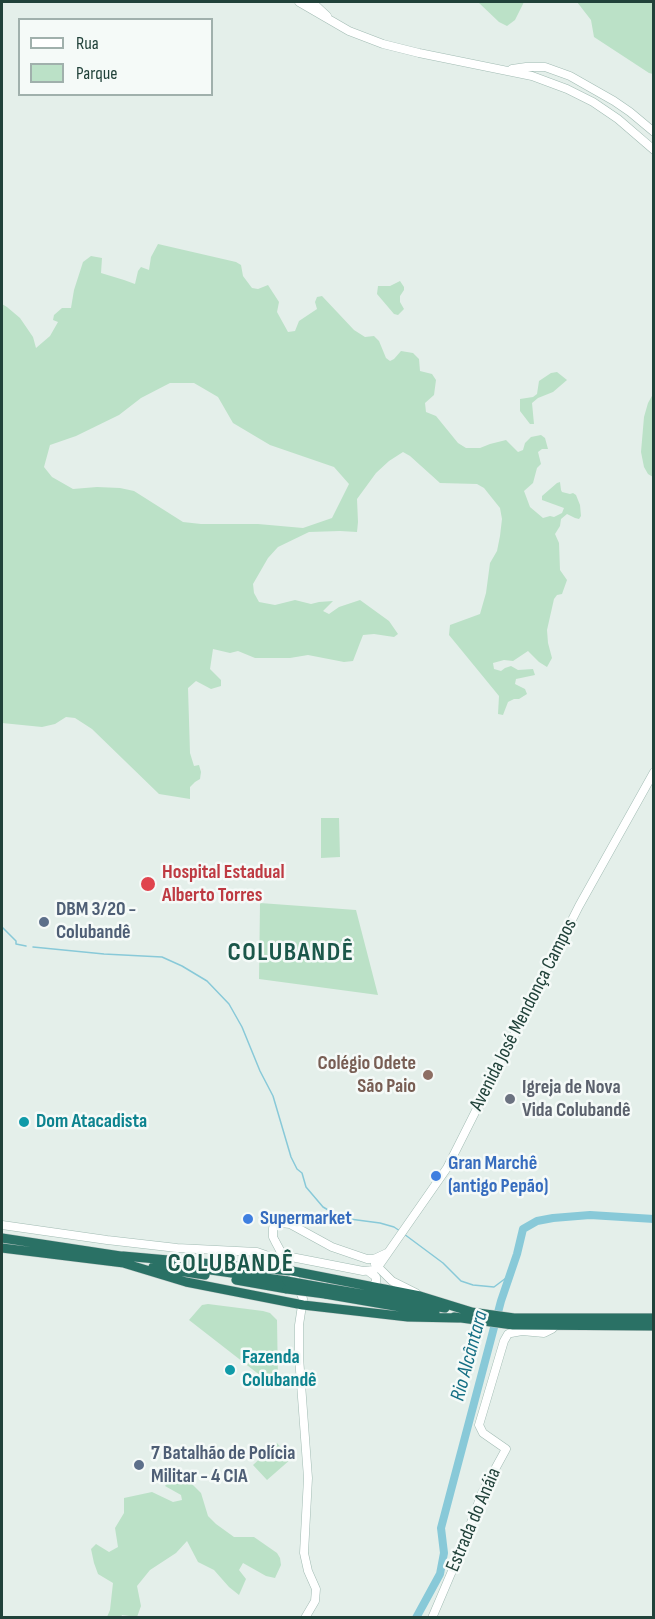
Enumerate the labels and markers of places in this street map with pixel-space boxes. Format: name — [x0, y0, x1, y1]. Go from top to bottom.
place label: Hospital Estadual Alberto Torres — [162, 861, 285, 908]
marker: Hospital Estadual Alberto Torres — [139, 875, 157, 893]
place label: DBM 3/20 - Colubandê — [56, 898, 136, 945]
marker: DBM 3/20 - Colubandê — [37, 915, 51, 929]
place label: Colégio Odete São Paio — [318, 1052, 416, 1099]
marker: Colégio Odete São Paio — [421, 1068, 435, 1082]
place label: Igreja de Nova Vida Colubandê — [522, 1076, 631, 1123]
marker: Igreja de Nova Vida Colubandê — [503, 1092, 517, 1106]
place label: Dom Atacadista — [36, 1110, 147, 1134]
marker: Dom Atacadista — [17, 1115, 31, 1129]
place label: Gran Marchê (antigo Pepão) — [448, 1152, 548, 1199]
marker: Gran Marchê (antigo Pepão) — [429, 1169, 443, 1183]
place label: Supermarket — [260, 1207, 352, 1231]
marker: Supermarket — [241, 1212, 255, 1226]
place label: Fazenda Colubandê — [242, 1346, 317, 1393]
marker: Fazenda Colubandê — [223, 1363, 237, 1377]
place label: 7 Batalhão de Polícia Militar - 4 CIA — [151, 1442, 295, 1489]
marker: 7 Batalhão de Polícia Militar - 4 CIA — [132, 1458, 146, 1472]

